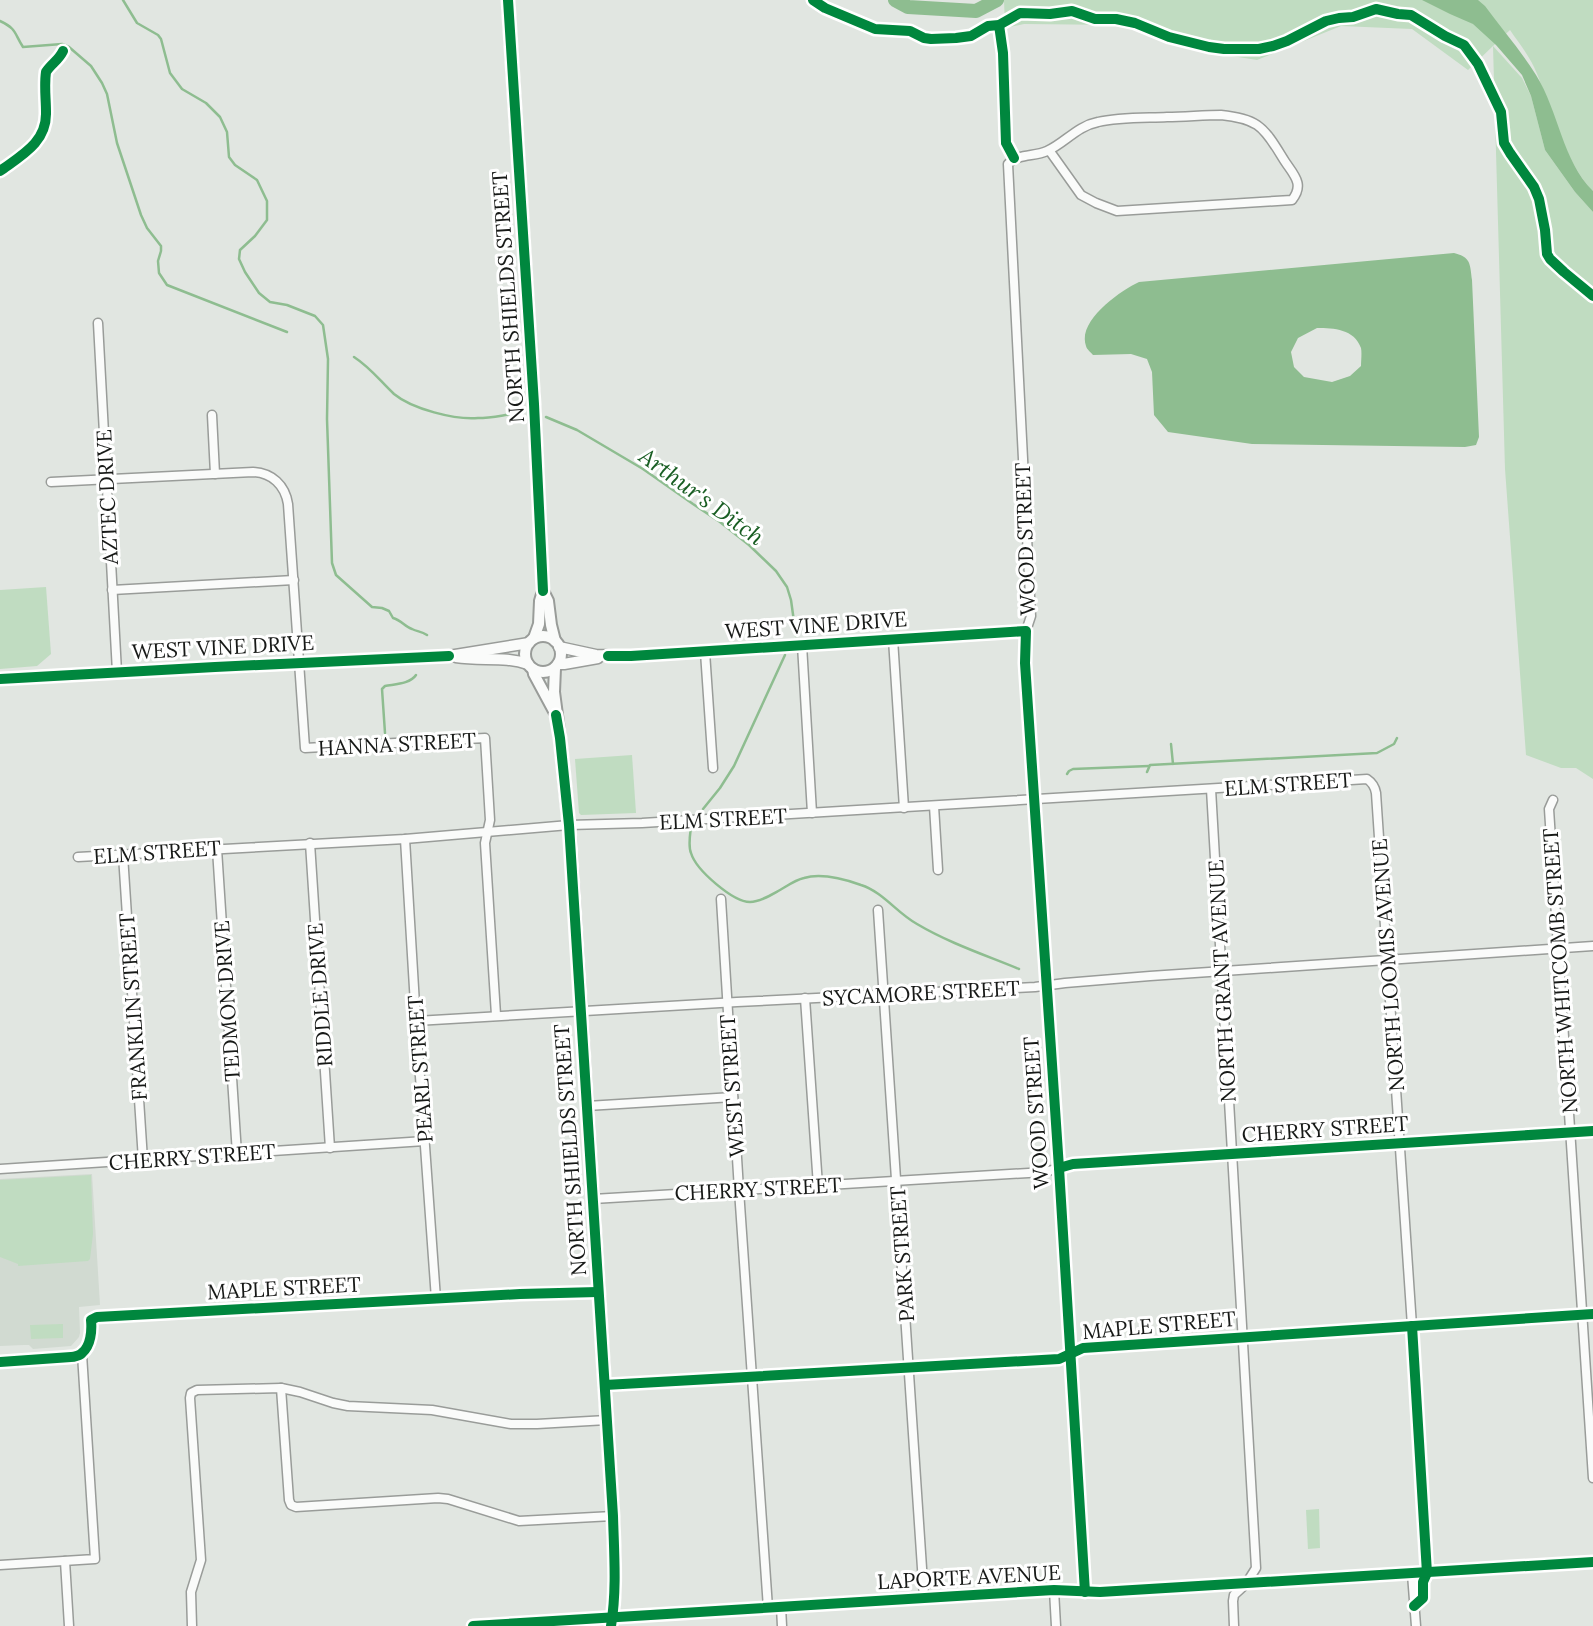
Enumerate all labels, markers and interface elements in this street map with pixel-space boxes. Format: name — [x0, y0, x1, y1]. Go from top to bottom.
street label: NORTH SHIELDS STREET — [486, 170, 530, 424]
street label: AZTEC DRIVE — [90, 429, 124, 566]
water label: Arthur's Ditch — [633, 440, 770, 551]
street label: WOOD STREET — [1009, 462, 1041, 616]
street label: WEST VINE DRIVE — [724, 605, 908, 645]
street label: WEST VINE DRIVE — [131, 629, 315, 665]
street label: HANNA STREET — [317, 726, 477, 762]
street label: ELM STREET — [1223, 766, 1353, 802]
street label: ELM STREET — [658, 802, 788, 836]
street label: NORTH WHITCOMB STREET — [1537, 827, 1583, 1115]
street label: ELM STREET — [92, 834, 222, 870]
street label: NORTH LOOMIS AVENUE — [1366, 838, 1410, 1092]
street label: NORTH GRANT AVENUE — [1202, 859, 1242, 1103]
street label: FRANKLIN STREET — [113, 912, 153, 1102]
street label: TEDMON DRIVE — [208, 919, 246, 1083]
street label: RIDDLE DRIVE — [302, 922, 338, 1068]
street label: SYCAMORE STREET — [821, 974, 1021, 1012]
street label: PEARL STREET — [401, 994, 439, 1144]
street label: WEST STREET — [714, 1014, 750, 1158]
street label: NORTH SHIELDS STREET — [548, 1023, 592, 1277]
street label: WOOD STREET — [1017, 1036, 1055, 1190]
street label: CHERRY STREET — [1241, 1110, 1409, 1148]
street label: CHERRY STREET — [108, 1138, 276, 1176]
street label: CHERRY STREET — [674, 1171, 842, 1207]
street label: PARK STREET — [884, 1185, 920, 1323]
street label: MAPLE STREET — [206, 1270, 362, 1306]
street label: MAPLE STREET — [1081, 1305, 1237, 1345]
street label: LAPORTE AVENUE — [876, 1559, 1062, 1595]

